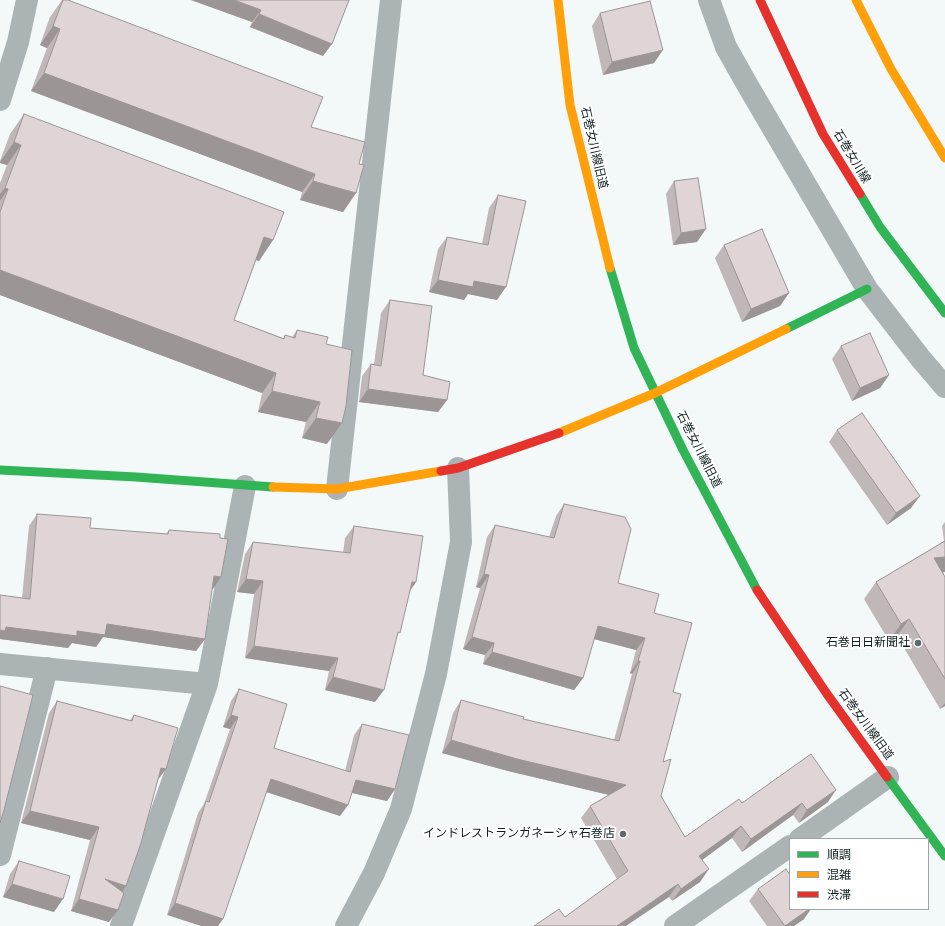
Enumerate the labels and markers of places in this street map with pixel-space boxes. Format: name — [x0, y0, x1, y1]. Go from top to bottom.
place label: 石巻日日新聞社 — [826, 636, 910, 650]
marker: 石巻日日新聞社 — [913, 638, 923, 648]
place label: インドレストランガネーシャ石巻店 — [423, 827, 615, 841]
marker: インドレストランガネーシャ石巻店 — [618, 829, 628, 839]

